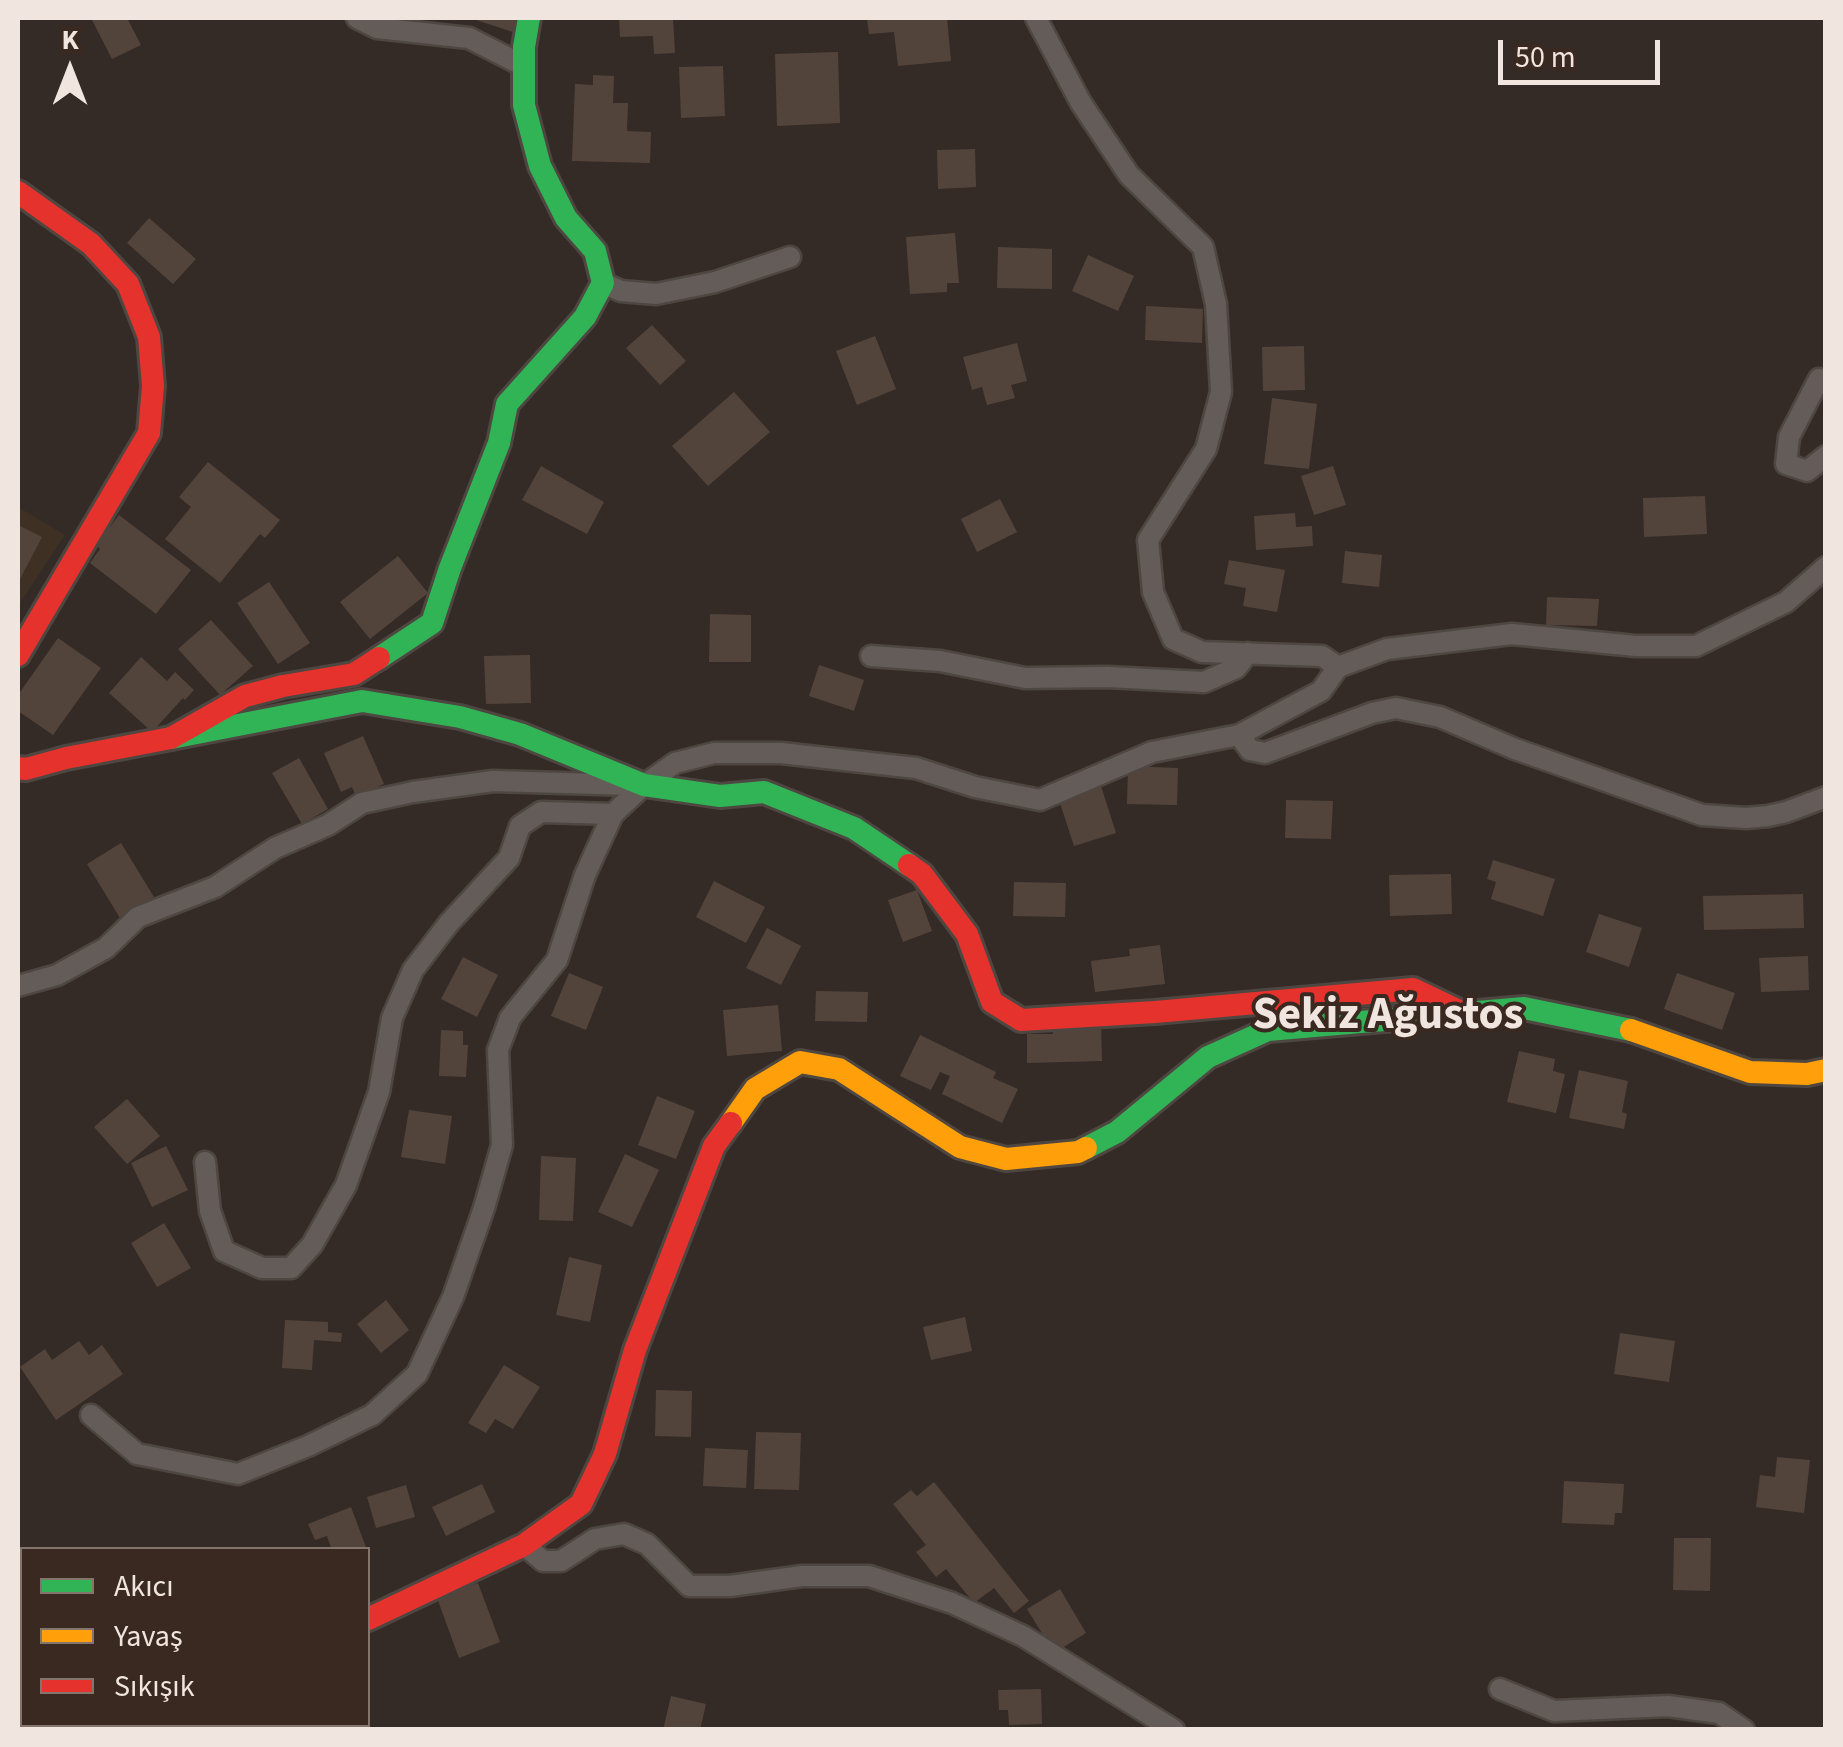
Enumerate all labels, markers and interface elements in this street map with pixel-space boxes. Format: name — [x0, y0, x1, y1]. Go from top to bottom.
north arrow — [20, 20, 120, 120]
text: K — [61, 20, 79, 60]
scale bar — [1503, 20, 1666, 82]
text: 50 m — [1515, 36, 1576, 79]
district label: Sekiz Ağustos — [1253, 991, 1523, 1045]
legend — [20, 1547, 370, 1727]
text: Akıcı — [114, 1565, 174, 1608]
text: Yavaş — [114, 1615, 182, 1658]
text: Sıkışık — [114, 1665, 195, 1708]

